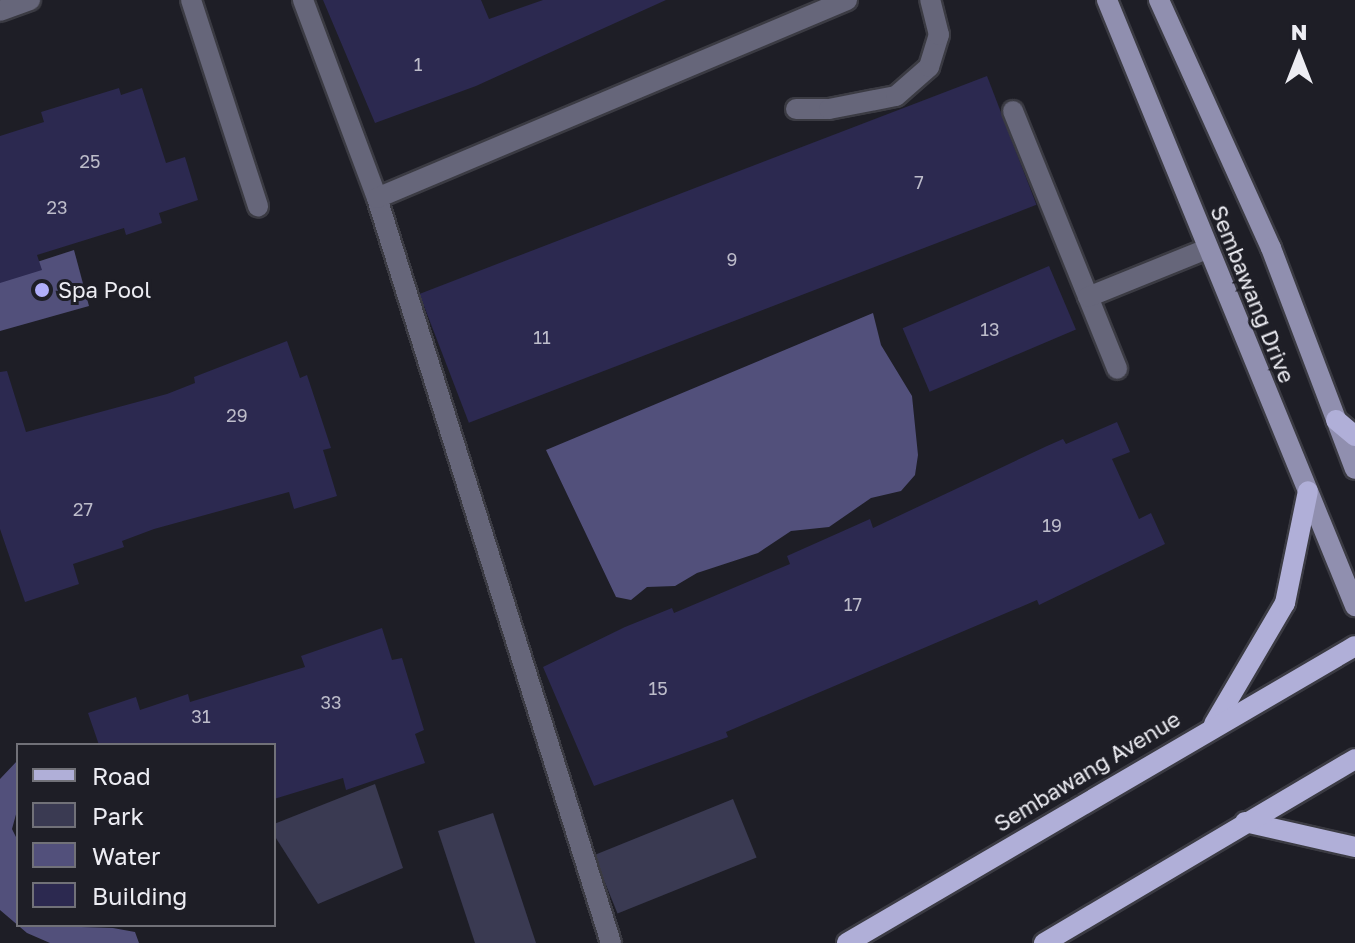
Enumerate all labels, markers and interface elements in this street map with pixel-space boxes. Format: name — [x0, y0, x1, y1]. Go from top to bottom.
north arrow — [1259, 16, 1339, 96]
text: N — [1291, 18, 1307, 45]
house number: 1 — [414, 53, 422, 75]
house number: 25 — [80, 150, 100, 172]
house number: 7 — [914, 171, 924, 193]
house number: 23 — [47, 196, 67, 218]
street label: Sembawang Drive — [1205, 201, 1301, 387]
house number: 9 — [727, 248, 737, 270]
place label: Spa Pool — [58, 277, 151, 303]
marker: Spa Pool — [33, 281, 51, 299]
house number: 13 — [980, 318, 1000, 340]
house number: 11 — [533, 326, 551, 348]
house number: 29 — [226, 404, 248, 426]
house number: 27 — [73, 498, 93, 520]
house number: 19 — [1042, 514, 1062, 536]
house number: 17 — [844, 593, 862, 615]
house number: 15 — [648, 677, 668, 699]
house number: 33 — [320, 691, 342, 713]
house number: 31 — [191, 705, 211, 727]
street label: Sembawang Avenue — [989, 705, 1185, 837]
legend — [16, 743, 276, 927]
text: Road — [92, 761, 151, 790]
text: Park — [92, 801, 144, 830]
text: Water — [92, 841, 160, 870]
text: Building — [92, 881, 187, 910]

